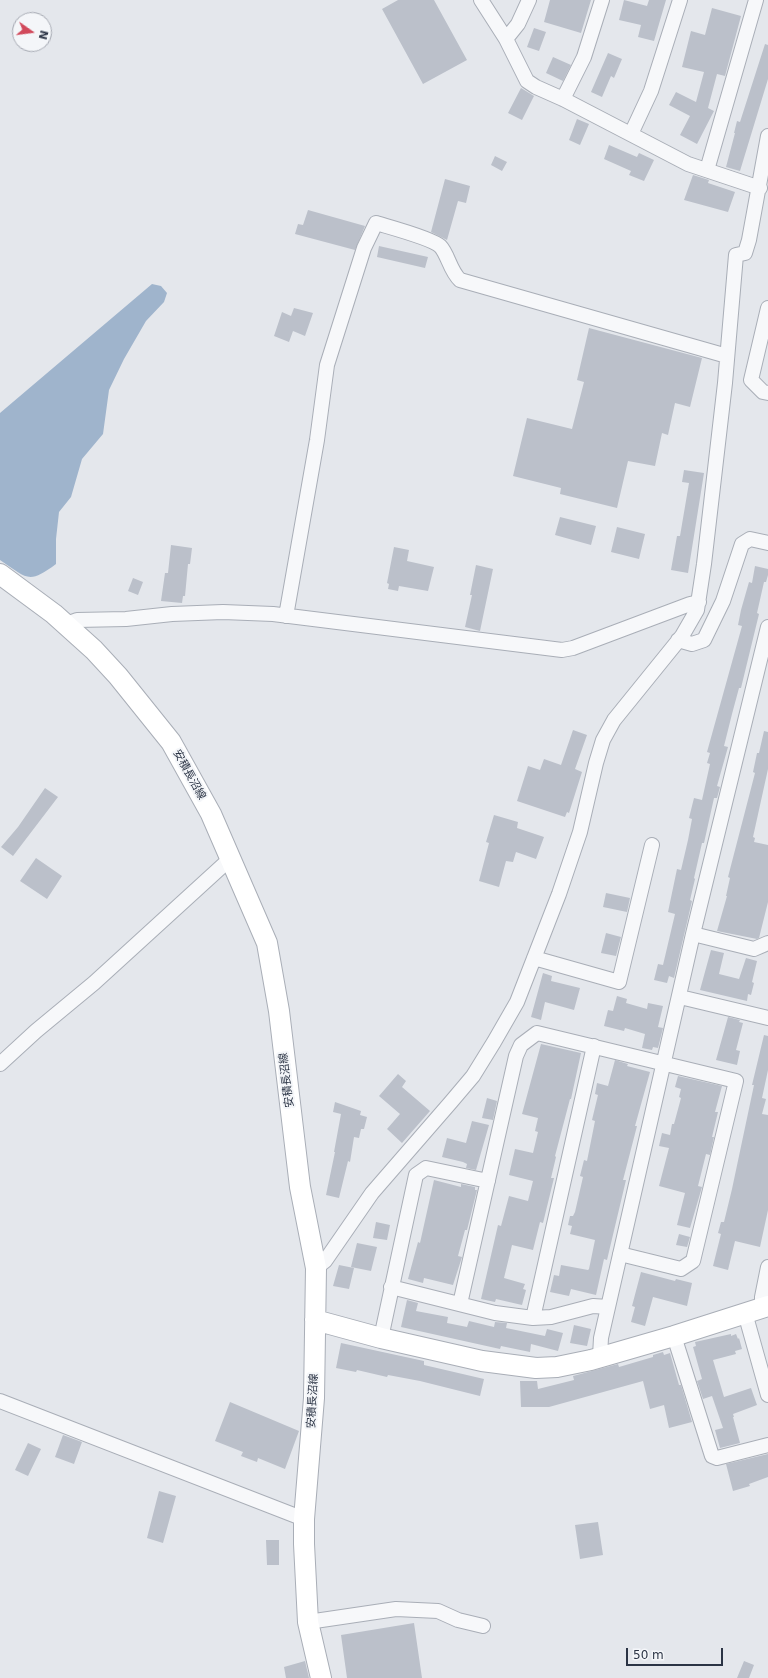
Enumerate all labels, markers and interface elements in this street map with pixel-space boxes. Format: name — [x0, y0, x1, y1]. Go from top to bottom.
north arrow — [12, 12, 52, 52]
text: N — [36, 29, 51, 41]
street label: 安積長沼線 — [170, 748, 208, 802]
street label: 安積長沼線 — [277, 1052, 297, 1108]
street label: 安積長沼線 — [305, 1373, 321, 1429]
scale bar — [628, 1640, 725, 1666]
text: 50 m — [633, 1648, 664, 1662]

